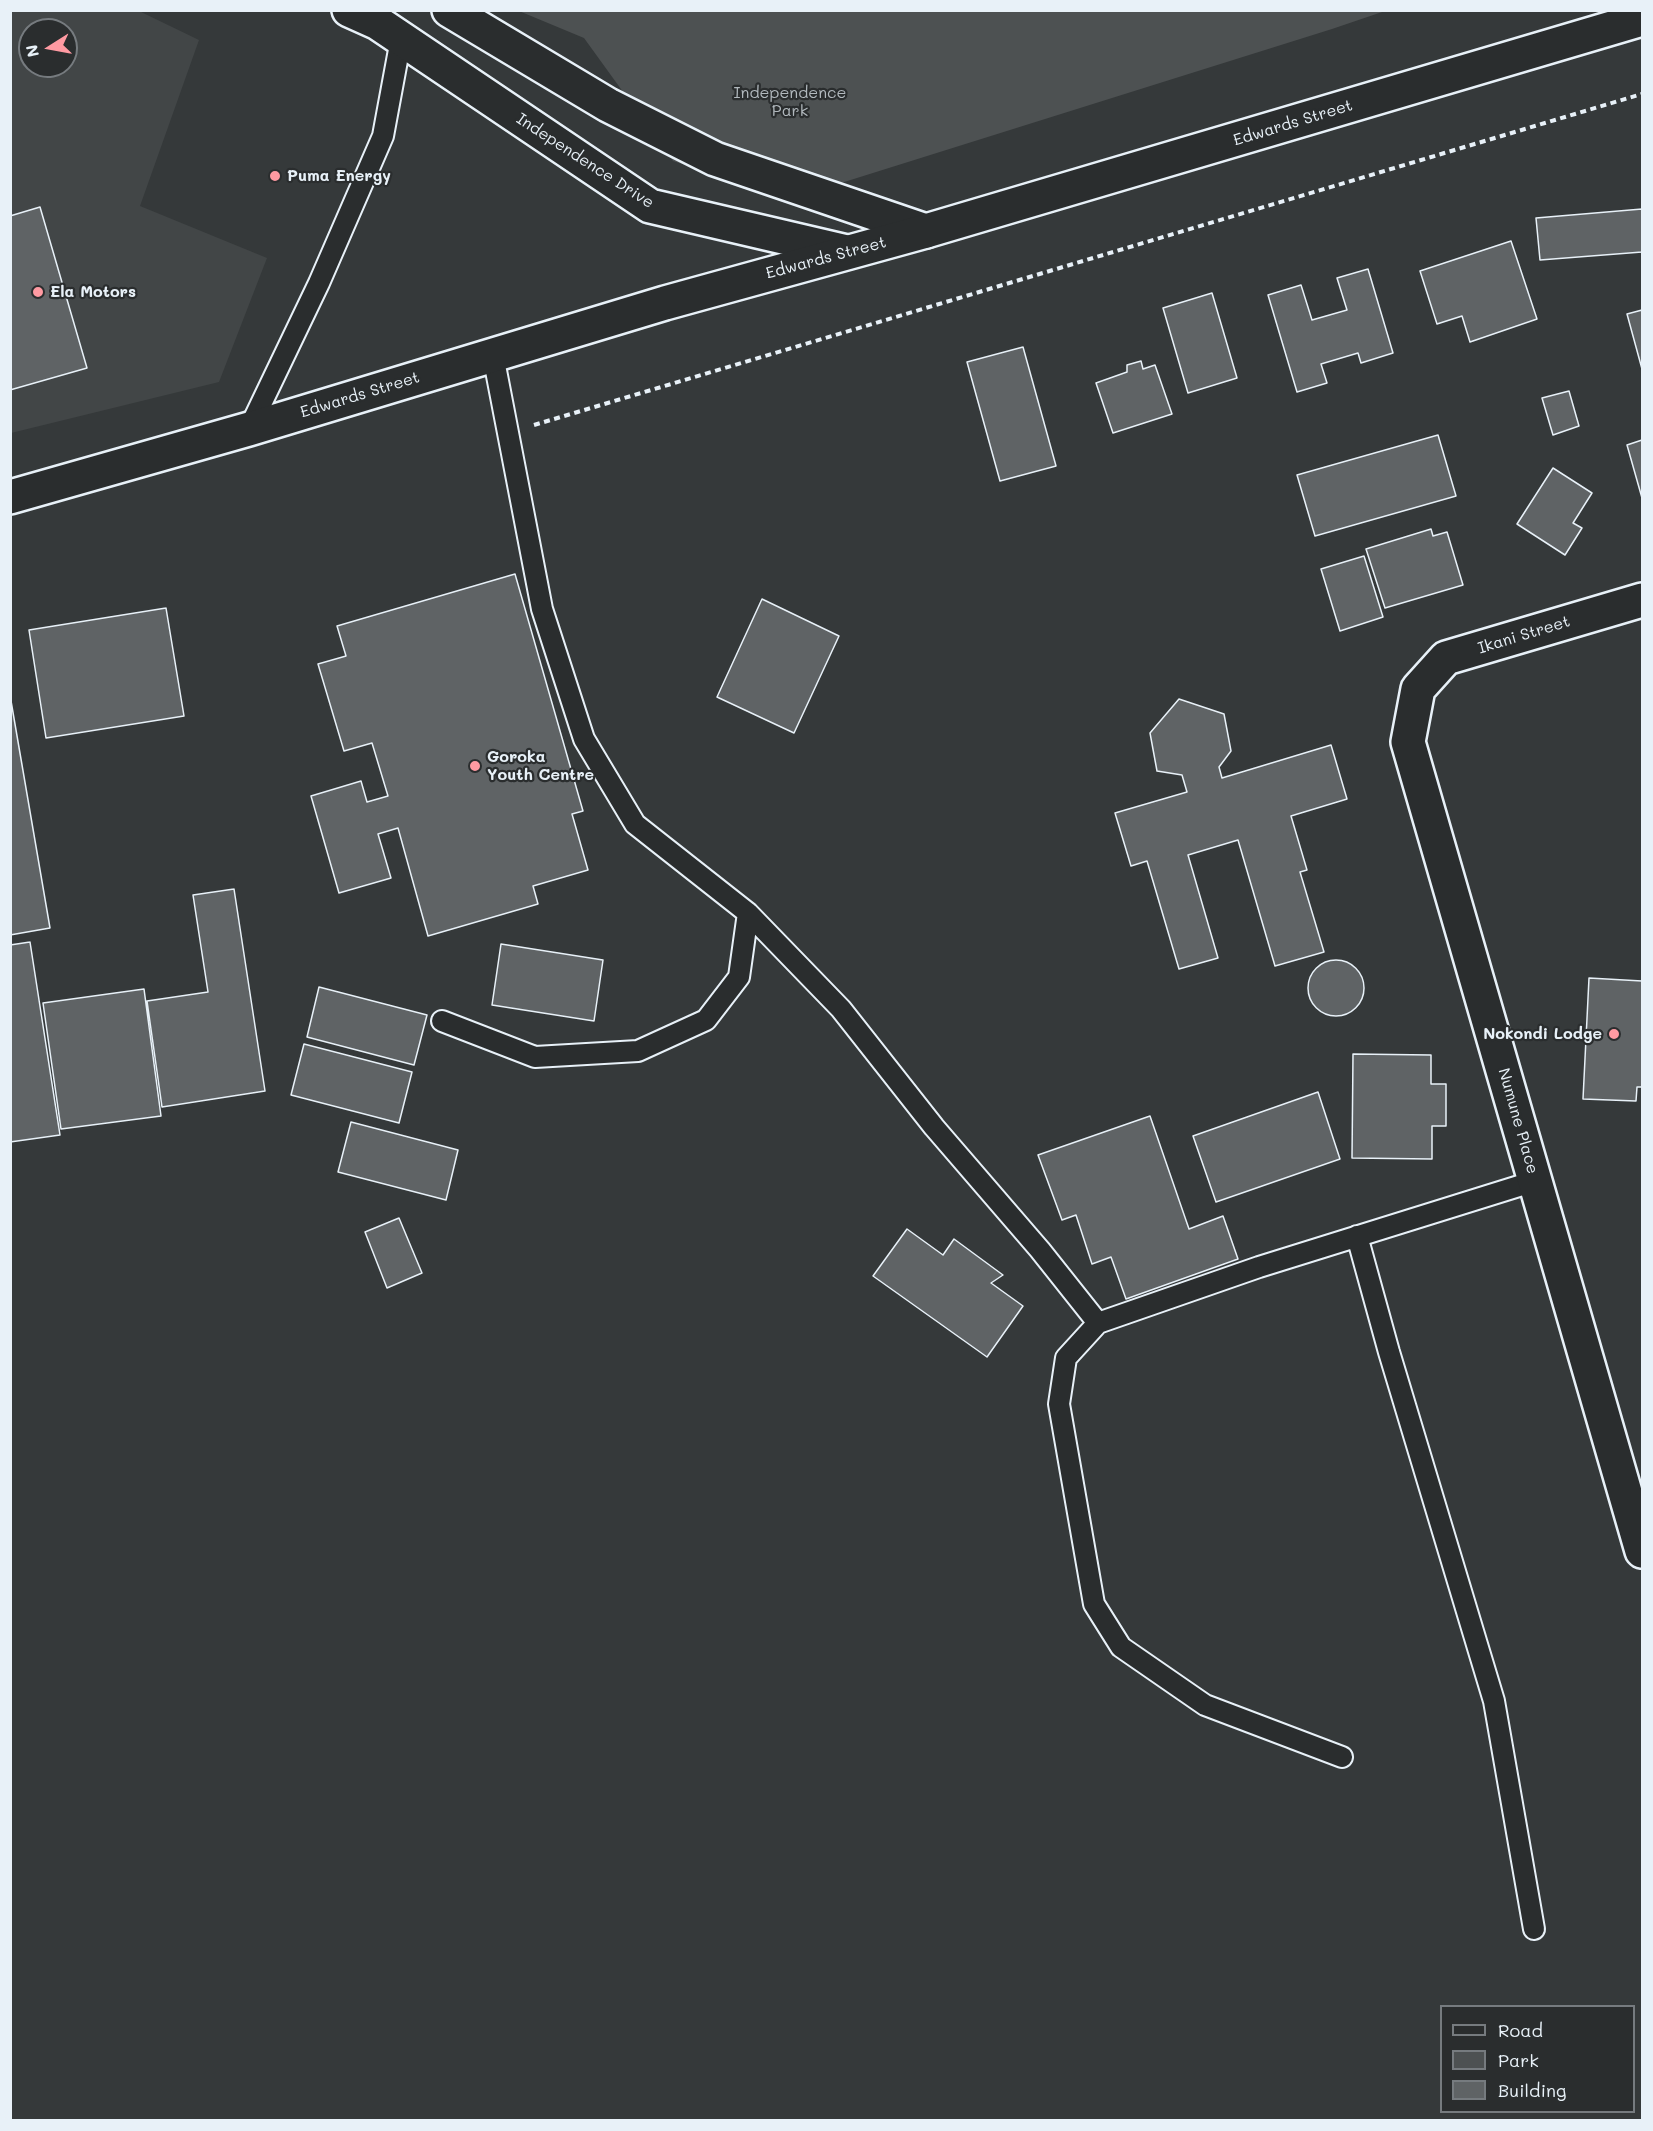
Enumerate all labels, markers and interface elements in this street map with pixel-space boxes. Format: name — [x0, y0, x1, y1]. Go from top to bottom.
north arrow — [18, 18, 78, 78]
text: N — [20, 43, 43, 59]
park label: Independence Park — [734, 83, 846, 121]
street label: Edwards Street — [1231, 96, 1355, 150]
street label: Independence Drive — [513, 109, 657, 213]
place label: Puma Energy — [287, 166, 391, 186]
marker: Puma Energy — [268, 169, 282, 183]
street label: Edwards Street — [764, 233, 888, 283]
place label: Ela Motors — [50, 282, 136, 302]
marker: Ela Motors — [31, 285, 45, 299]
street label: Edwards Street — [298, 368, 422, 422]
street label: Ikani Street — [1476, 612, 1572, 658]
place label: Goroka Youth Centre — [487, 747, 594, 785]
marker: Goroka Youth Centre — [468, 759, 482, 773]
place label: Nokondi Lodge — [1483, 1024, 1602, 1044]
marker: Nokondi Lodge — [1607, 1027, 1621, 1041]
street label: Numune Place — [1494, 1066, 1542, 1176]
legend — [1440, 2005, 1635, 2113]
text: Road — [1498, 2018, 1543, 2042]
text: Park — [1498, 2048, 1539, 2072]
text: Building — [1498, 2078, 1566, 2102]

